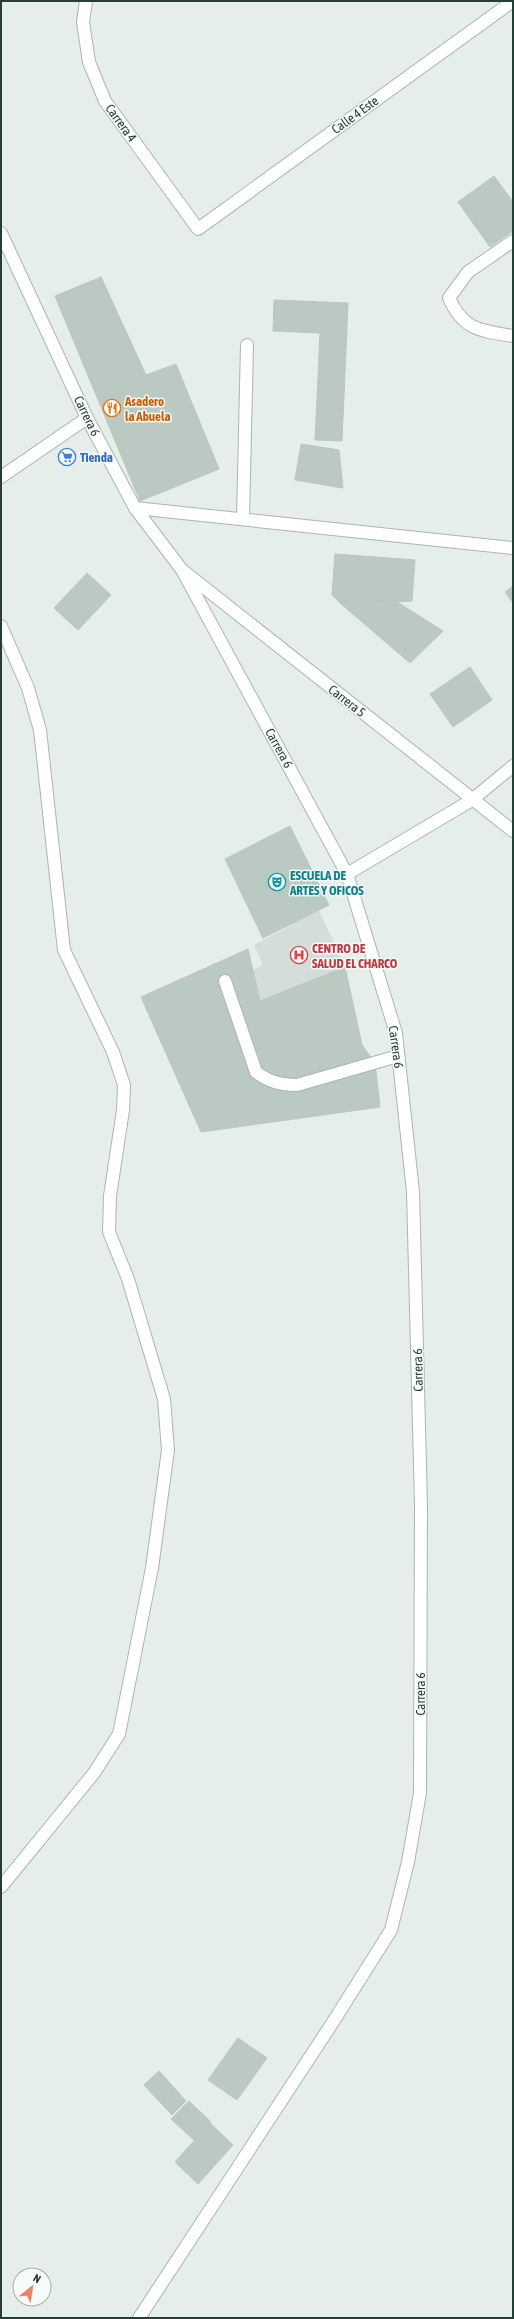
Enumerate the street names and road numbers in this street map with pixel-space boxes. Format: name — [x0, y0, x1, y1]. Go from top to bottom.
street label: Calle 4 Este — [329, 93, 381, 137]
street label: Carrera 4 — [102, 101, 140, 145]
street label: Carrera 6 — [71, 393, 103, 439]
street label: Carrera 5 — [325, 682, 369, 720]
street label: Carrera 6 — [262, 726, 296, 770]
street label: Carrera 6 — [386, 1025, 406, 1069]
street label: Carrera 6 — [410, 1348, 426, 1392]
street label: Carrera 6 — [413, 1673, 428, 1715]

